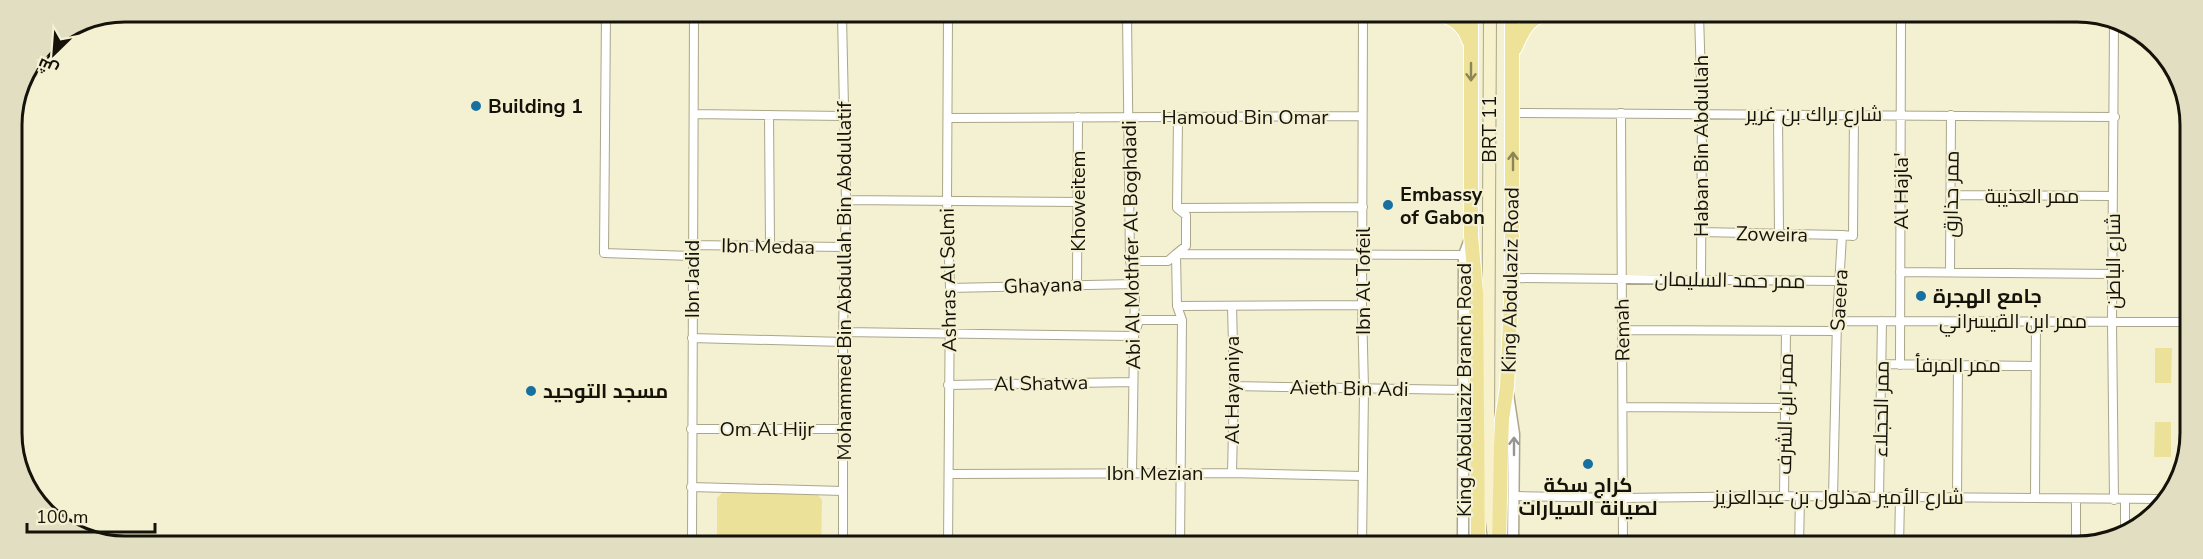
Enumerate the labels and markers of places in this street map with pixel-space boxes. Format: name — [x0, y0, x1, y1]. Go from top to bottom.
place label: Building 1 — [488, 93, 583, 120]
marker: Building 1 — [469, 99, 483, 113]
place label: Embassy of Gabon — [1400, 181, 1485, 231]
marker: Embassy of Gabon — [1381, 198, 1395, 212]
place label: جامع الهجرة — [1933, 283, 2042, 310]
marker: جامع الهجرة — [1914, 289, 1928, 303]
place label: مسجد التوحيد — [543, 378, 668, 405]
marker: مسجد التوحيد — [524, 384, 538, 398]
marker: كراج سكة لصيانة السيارات — [1581, 457, 1595, 471]
place label: كراج سكة لصيانة السيارات — [1518, 472, 1658, 522]

